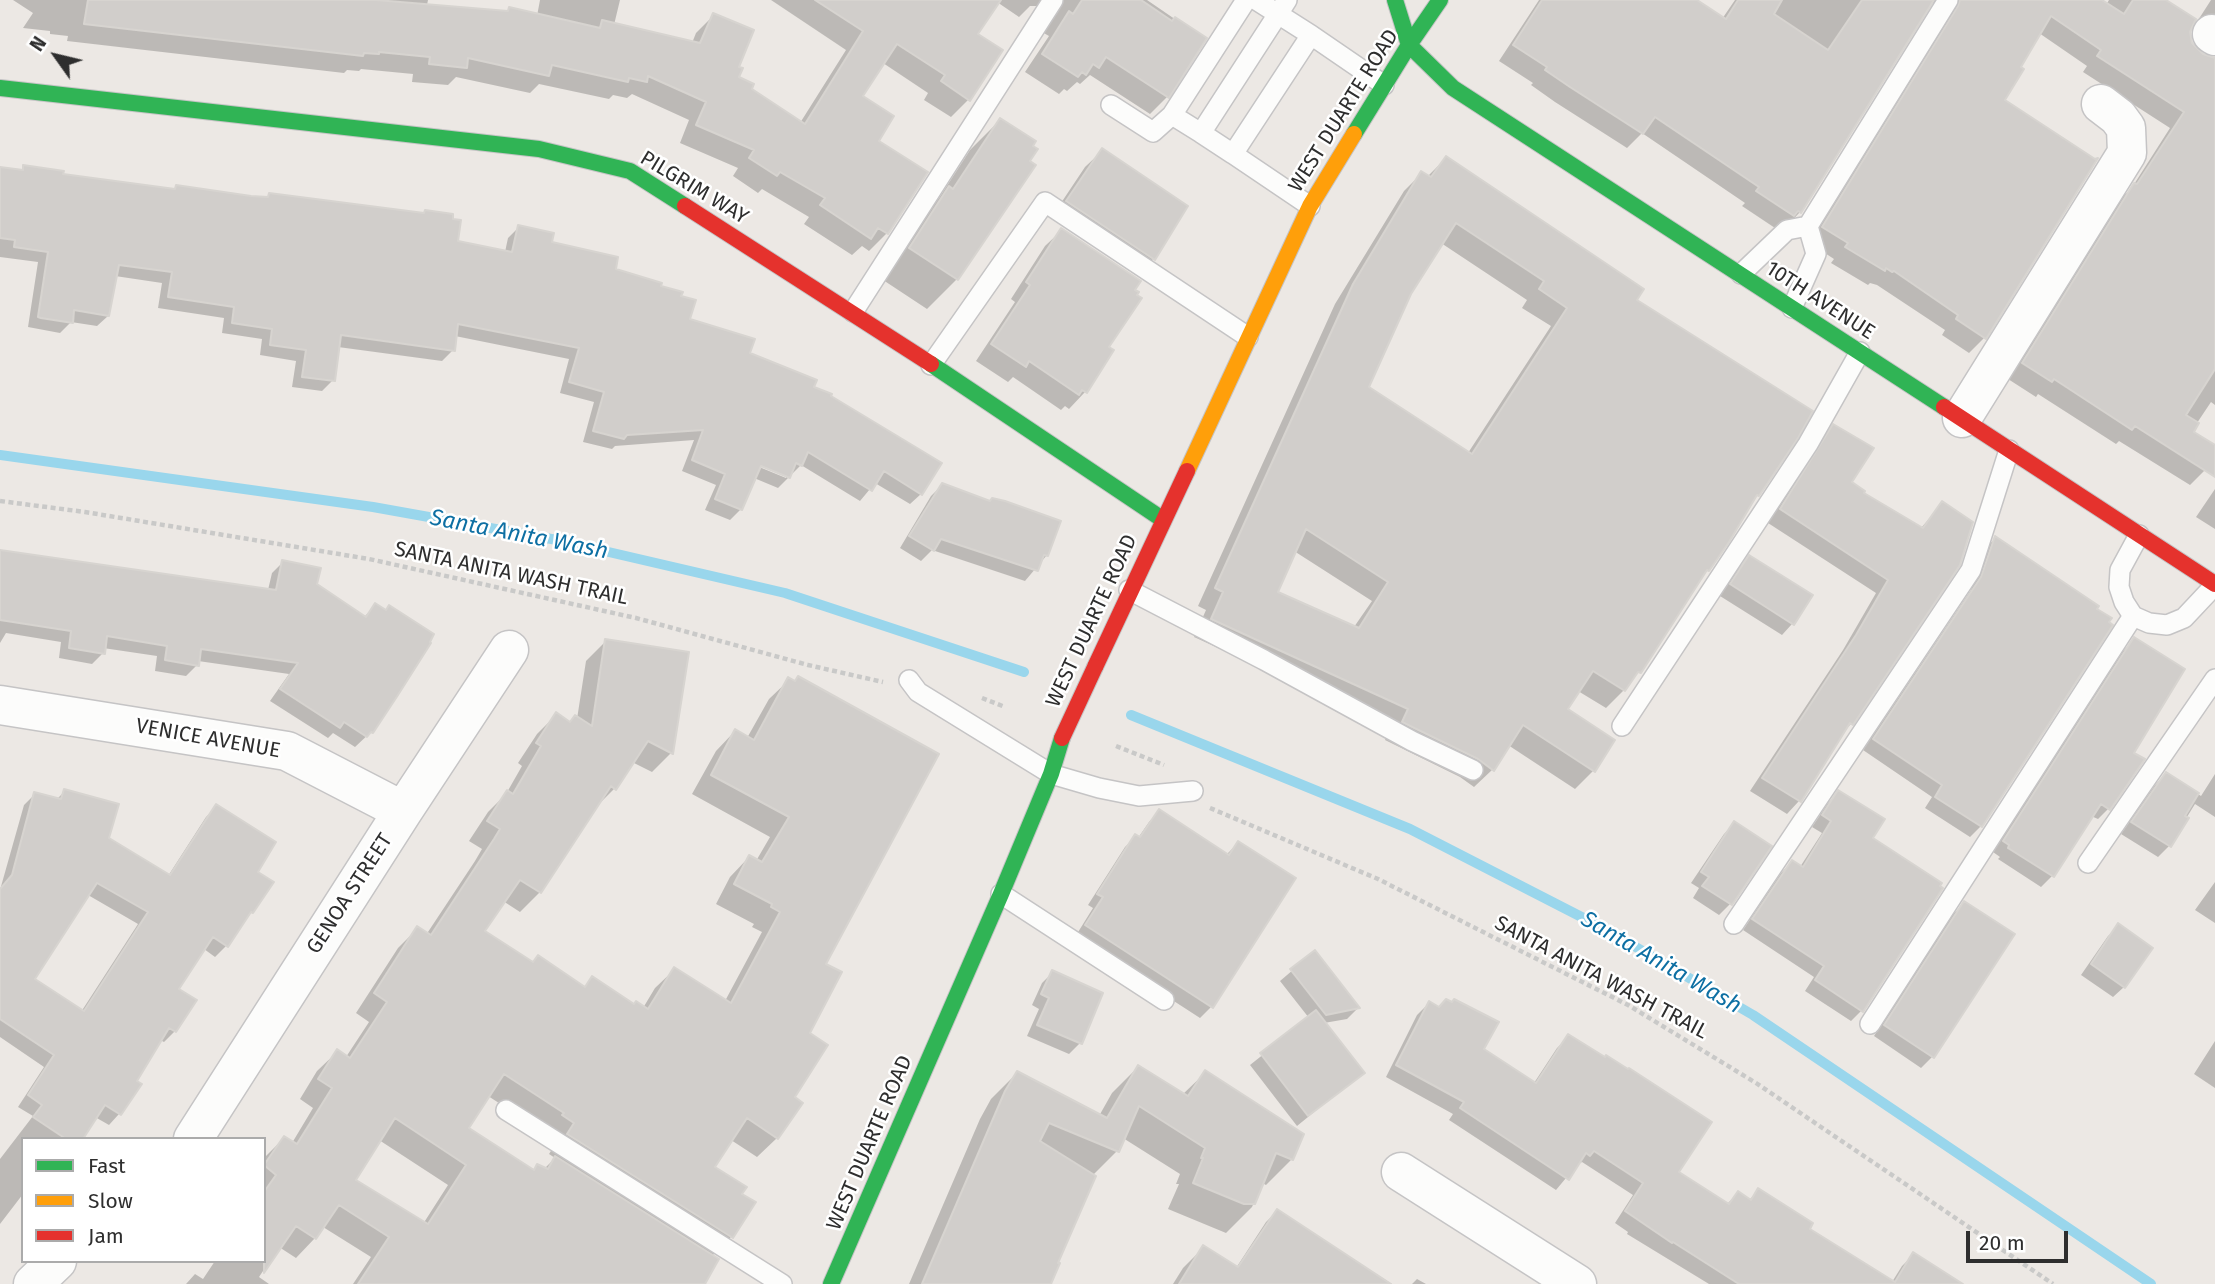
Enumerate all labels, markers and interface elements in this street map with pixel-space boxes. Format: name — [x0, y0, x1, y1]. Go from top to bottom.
north arrow — [21, 21, 91, 91]
street label: WEST DUARTE ROAD — [1284, 25, 1404, 197]
text: N — [25, 32, 51, 56]
street label: PILGRIM WAY — [635, 146, 753, 230]
street label: 10TH AVENUE — [1761, 256, 1879, 346]
water label: Santa Anita Wash — [428, 504, 610, 566]
street label: WEST DUARTE ROAD — [1041, 531, 1143, 711]
street label: SANTA ANITA WASH TRAIL — [392, 537, 630, 611]
street label: VENICE AVENUE — [134, 714, 282, 764]
street label: GENOA STREET — [302, 829, 398, 959]
water label: Santa Anita Wash — [1576, 906, 1746, 1020]
street label: SANTA ANITA WASH TRAIL — [1490, 911, 1712, 1045]
street label: WEST DUARTE ROAD — [822, 1052, 918, 1234]
legend — [21, 1137, 266, 1263]
text: Fast — [88, 1153, 126, 1179]
text: Slow — [88, 1188, 133, 1214]
scale bar — [1970, 1218, 2072, 1262]
text: Jam — [88, 1223, 124, 1249]
text: 20 m — [1979, 1230, 2025, 1256]

